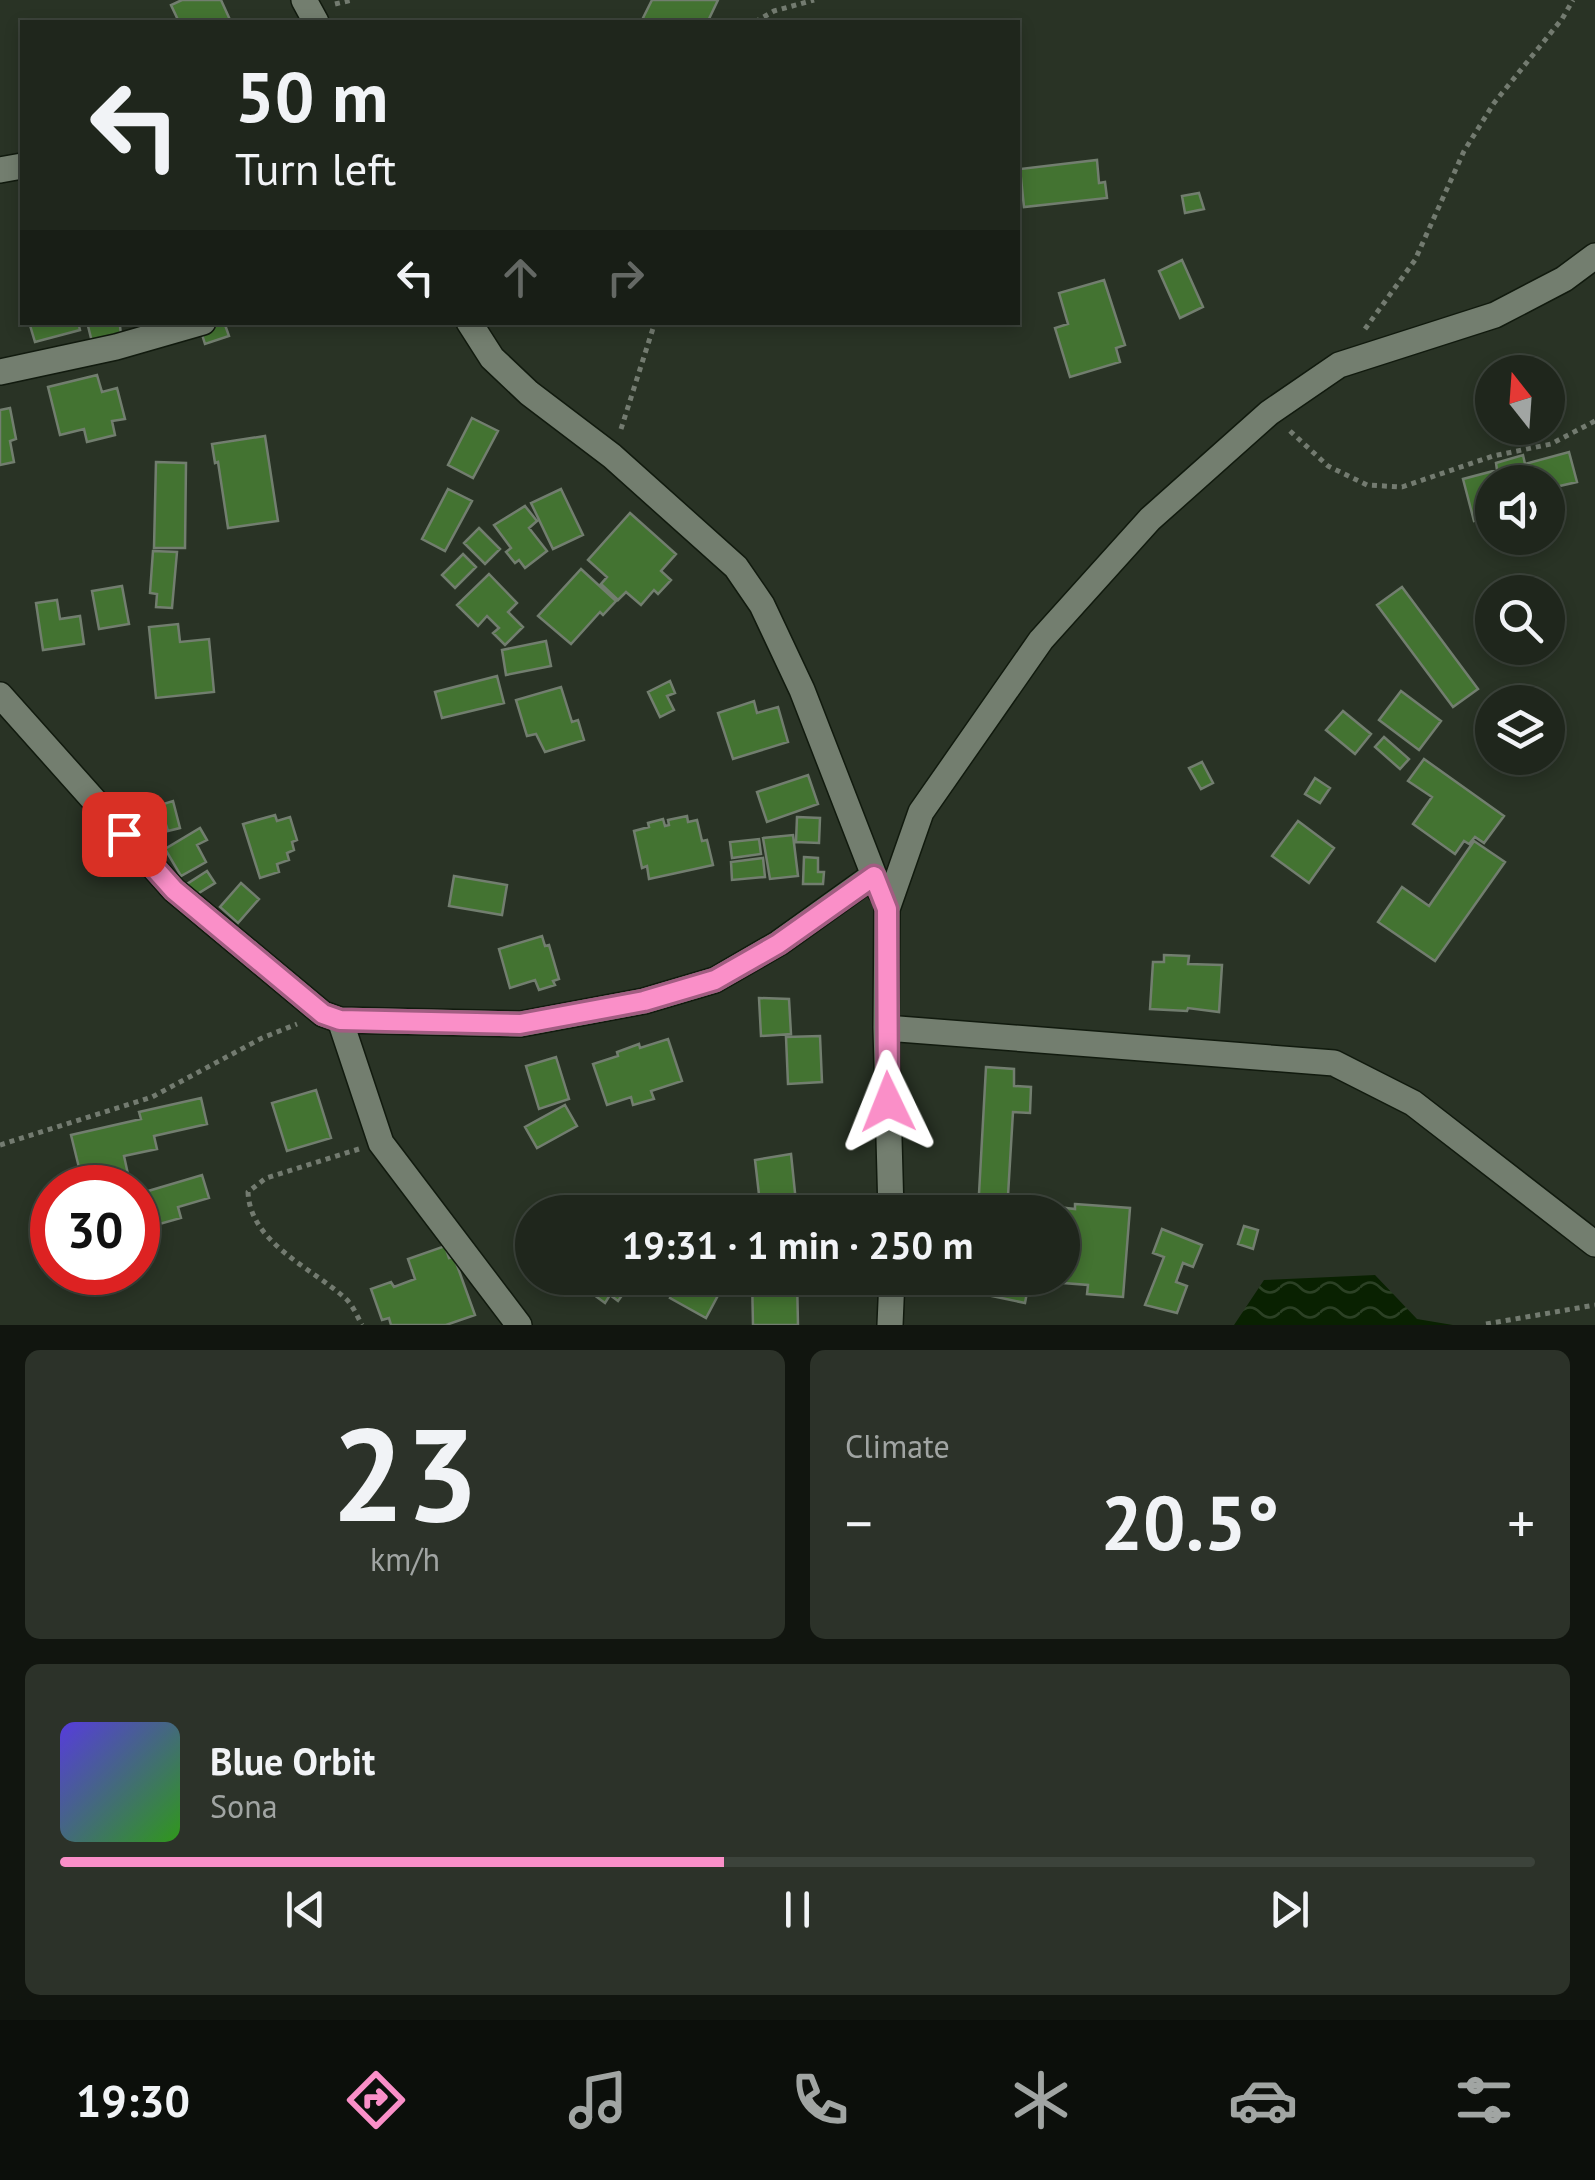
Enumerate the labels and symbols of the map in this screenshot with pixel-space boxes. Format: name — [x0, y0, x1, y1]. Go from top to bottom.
north arrow — [1475, 355, 1565, 445]
pin — [82, 792, 167, 877]
position arrow — [836, 1050, 940, 1154]
speed limit sign: 30 — [30, 1165, 160, 1295]

